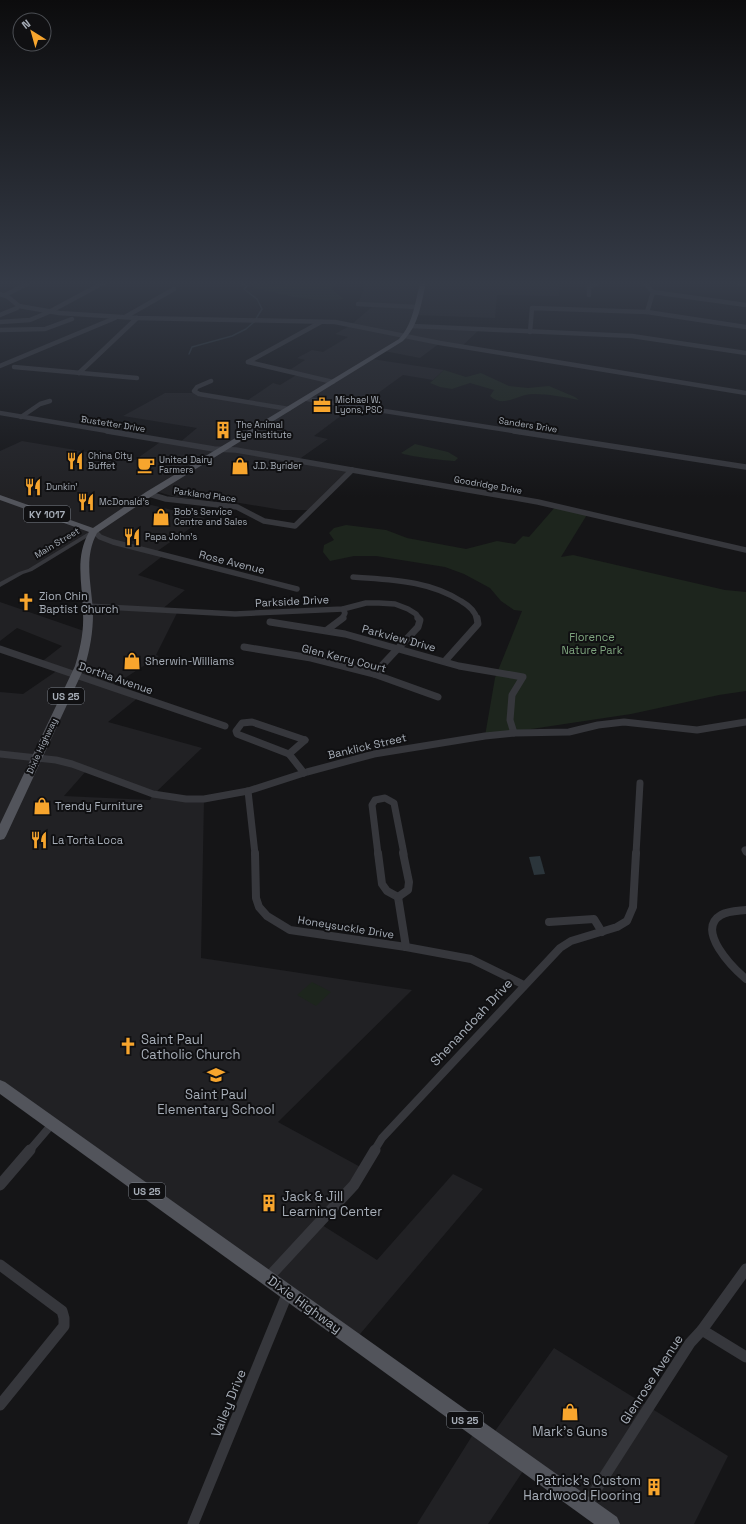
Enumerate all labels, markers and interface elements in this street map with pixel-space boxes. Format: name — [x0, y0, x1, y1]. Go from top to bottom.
north arrow — [12, 12, 52, 52]
text: N — [19, 16, 33, 32]
place label: Michael W. Lyons, PSC — [335, 394, 382, 416]
office icon: Michael W. Lyons, PSC — [312, 395, 332, 415]
street label: Bustetter Drive — [80, 413, 146, 435]
street label: Sanders Drive — [498, 414, 558, 436]
place label: The Animal Eye Institute — [236, 419, 292, 441]
building icon: The Animal Eye Institute — [213, 420, 233, 440]
place label: China City Buffet — [88, 450, 132, 472]
restaurant icon: China City Buffet — [65, 451, 85, 471]
place label: United Dairy Farmers — [159, 454, 212, 476]
cafe icon: United Dairy Farmers — [136, 455, 156, 475]
shop icon: J.D. Byrider — [230, 456, 250, 476]
place label: J.D. Byrider — [253, 460, 302, 472]
street label: Goodridge Drive — [453, 473, 523, 497]
restaurant icon: Dunkin' — [23, 477, 43, 497]
place label: Dunkin' — [46, 481, 78, 493]
street label: Parkland Place — [173, 485, 237, 505]
restaurant icon: McDonald's — [76, 492, 96, 512]
place label: McDonald's — [99, 496, 150, 508]
road number: KY 1017 — [24, 506, 70, 522]
place label: Bob's Service Centre and Sales — [174, 506, 248, 528]
shop icon: Bob's Service Centre and Sales — [151, 507, 171, 527]
street label: Main Street — [32, 525, 82, 561]
restaurant icon: Papa John's — [122, 527, 142, 547]
place label: Papa John's — [145, 531, 197, 543]
street label: Rose Avenue — [198, 547, 266, 577]
place label: Zion Chin Baptist Church — [39, 589, 119, 616]
church icon: Zion Chin Baptist Church — [16, 592, 36, 612]
street label: Parkside Drive — [255, 592, 329, 610]
street label: Parkview Drive — [361, 621, 437, 655]
park label: Florence Nature Park — [561, 630, 623, 657]
street label: Glen Kerry Court — [300, 641, 388, 675]
shop icon: Sherwin-Williams — [122, 651, 142, 671]
place label: Sherwin-Williams — [145, 654, 234, 668]
street label: Dortha Avenue — [77, 659, 155, 697]
road number: US 25 — [48, 688, 84, 704]
street label: Dixie Highway — [24, 716, 60, 776]
street label: Banklick Street — [326, 730, 408, 762]
shop icon: Trendy Furniture — [32, 796, 52, 816]
place label: Trendy Furniture — [55, 799, 143, 813]
restaurant icon: La Torta Loca — [29, 830, 49, 850]
place label: La Torta Loca — [52, 833, 124, 847]
street label: Honeysuckle Drive — [297, 912, 395, 942]
street label: Shenandoah Drive — [426, 975, 516, 1070]
place label: Saint Paul Catholic Church — [141, 1031, 240, 1063]
church icon: Saint Paul Catholic Church — [118, 1036, 138, 1056]
school or university icon: Saint Paul Elementary School — [206, 1065, 226, 1085]
place label: Saint Paul Elementary School — [157, 1086, 275, 1118]
road number: US 25 — [129, 1183, 165, 1199]
place label: Jack & Jill Learning Center — [282, 1188, 382, 1220]
building icon: Jack & Jill Learning Center — [259, 1193, 279, 1213]
street label: Dixie Highway — [264, 1272, 345, 1337]
street label: Glenrose Avenue — [616, 1331, 687, 1427]
street label: Valley Drive — [207, 1367, 250, 1440]
shop icon: Mark’s Guns — [560, 1402, 580, 1422]
road number: US 25 — [447, 1412, 483, 1428]
place label: Mark’s Guns — [532, 1423, 608, 1440]
place label: Patrick’s Custom Hardwood Flooring — [523, 1472, 641, 1504]
building icon: Patrick’s Custom Hardwood Flooring — [644, 1477, 664, 1497]

